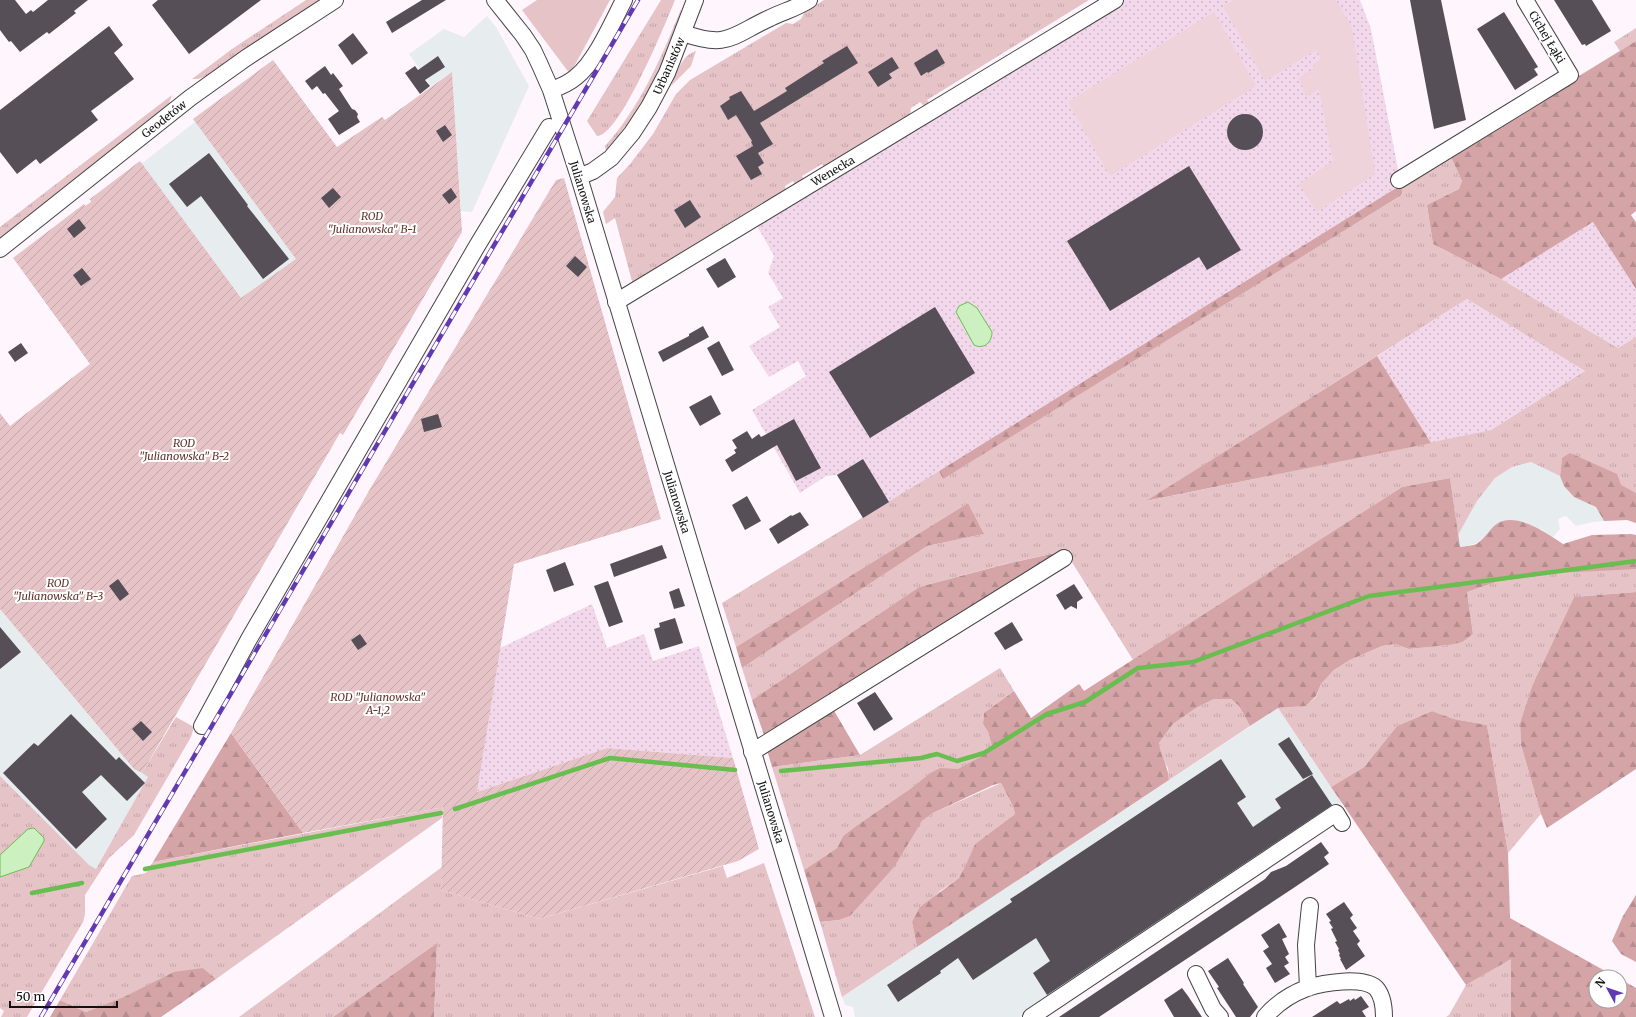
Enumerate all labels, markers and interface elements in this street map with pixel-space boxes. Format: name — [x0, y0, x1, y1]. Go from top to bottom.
street label: Cichej Łąki — [1526, 8, 1568, 66]
street label: Urbanistów — [650, 35, 688, 97]
street label: Geodetów — [139, 97, 190, 141]
street label: Wenecka — [808, 153, 857, 190]
street label: Julianowska — [567, 158, 599, 225]
park label: ROD "Julianowska" B-1 — [327, 209, 417, 236]
park label: ROD "Julianowska" B-2 — [139, 436, 229, 463]
street label: Julianowska — [661, 468, 693, 535]
park label: ROD "Julianowska" B-3 — [13, 576, 103, 603]
park label: ROD "Julianowska" A-1,2 — [330, 690, 426, 717]
street label: Julianowska — [755, 778, 787, 845]
north arrow — [1588, 969, 1628, 1009]
text: N — [1592, 975, 1609, 990]
scale bar — [10, 983, 117, 1009]
text: 50 m — [16, 989, 45, 1004]

